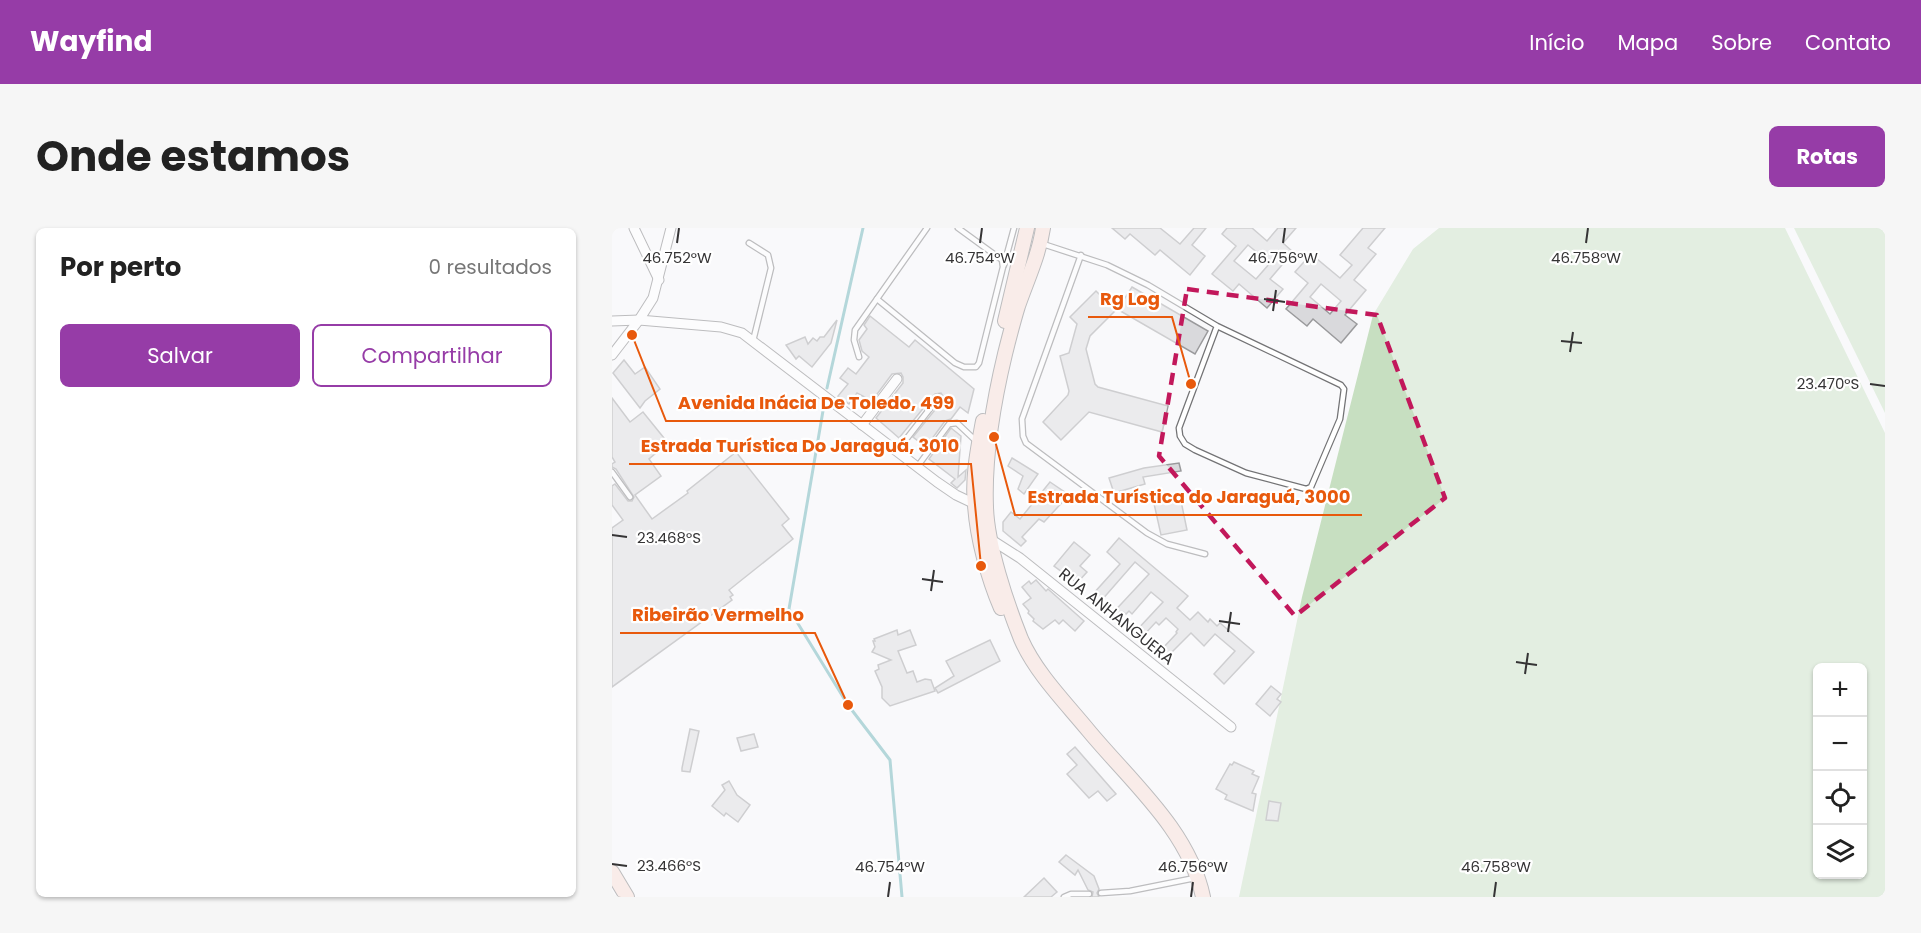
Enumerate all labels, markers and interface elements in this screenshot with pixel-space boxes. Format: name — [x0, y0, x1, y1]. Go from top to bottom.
text: Wayfind — [30, 22, 152, 61]
text: Início — [1529, 28, 1584, 57]
text: Mapa — [1617, 28, 1678, 57]
text: Sobre — [1711, 28, 1772, 57]
text: Contato — [1805, 28, 1891, 57]
button: Rotas — [1769, 126, 1885, 187]
text: Onde estamos — [36, 127, 350, 186]
text: 46.752°W — [642, 247, 712, 268]
text: 46.754°W — [945, 247, 1015, 268]
text: 46.756°W — [1248, 247, 1318, 268]
text: 46.758°W — [1551, 247, 1621, 268]
text: Por perto — [60, 249, 181, 285]
text: 0 resultados — [429, 253, 552, 281]
callout: Rg Log — [1088, 281, 1172, 317]
text: Rg Log — [1100, 286, 1160, 311]
button: Salvar — [60, 324, 300, 387]
button: Compartilhar — [312, 324, 552, 387]
text: 23.470°S — [1797, 373, 1859, 394]
callout: Avenida Inácia De Toledo, 499 — [666, 385, 967, 421]
text: Avenida Inácia De Toledo, 499 — [678, 390, 954, 415]
callout: Estrada Turística Do Jaraguá, 3010 — [629, 428, 971, 464]
text: Estrada Turística Do Jaraguá, 3010 — [641, 433, 959, 458]
callout: Estrada Turística do Jaraguá, 3000 — [1015, 479, 1362, 515]
text: Estrada Turística do Jaraguá, 3000 — [1028, 484, 1350, 509]
text: 23.468°S — [637, 527, 701, 548]
street label: RUA ANHANGUERA — [1054, 563, 1180, 670]
callout: Ribeirão Vermelho — [620, 597, 815, 633]
text: Ribeirão Vermelho — [632, 602, 804, 627]
map controls — [1813, 663, 1867, 879]
button: + — [1813, 663, 1867, 717]
button: − — [1813, 717, 1867, 771]
button: locate — [1813, 771, 1867, 825]
button: layers — [1813, 825, 1867, 879]
text: 23.466°S — [637, 855, 701, 876]
text: 46.754°W — [855, 856, 925, 877]
text: 46.756°W — [1158, 856, 1228, 877]
text: 46.758°W — [1461, 856, 1531, 877]

